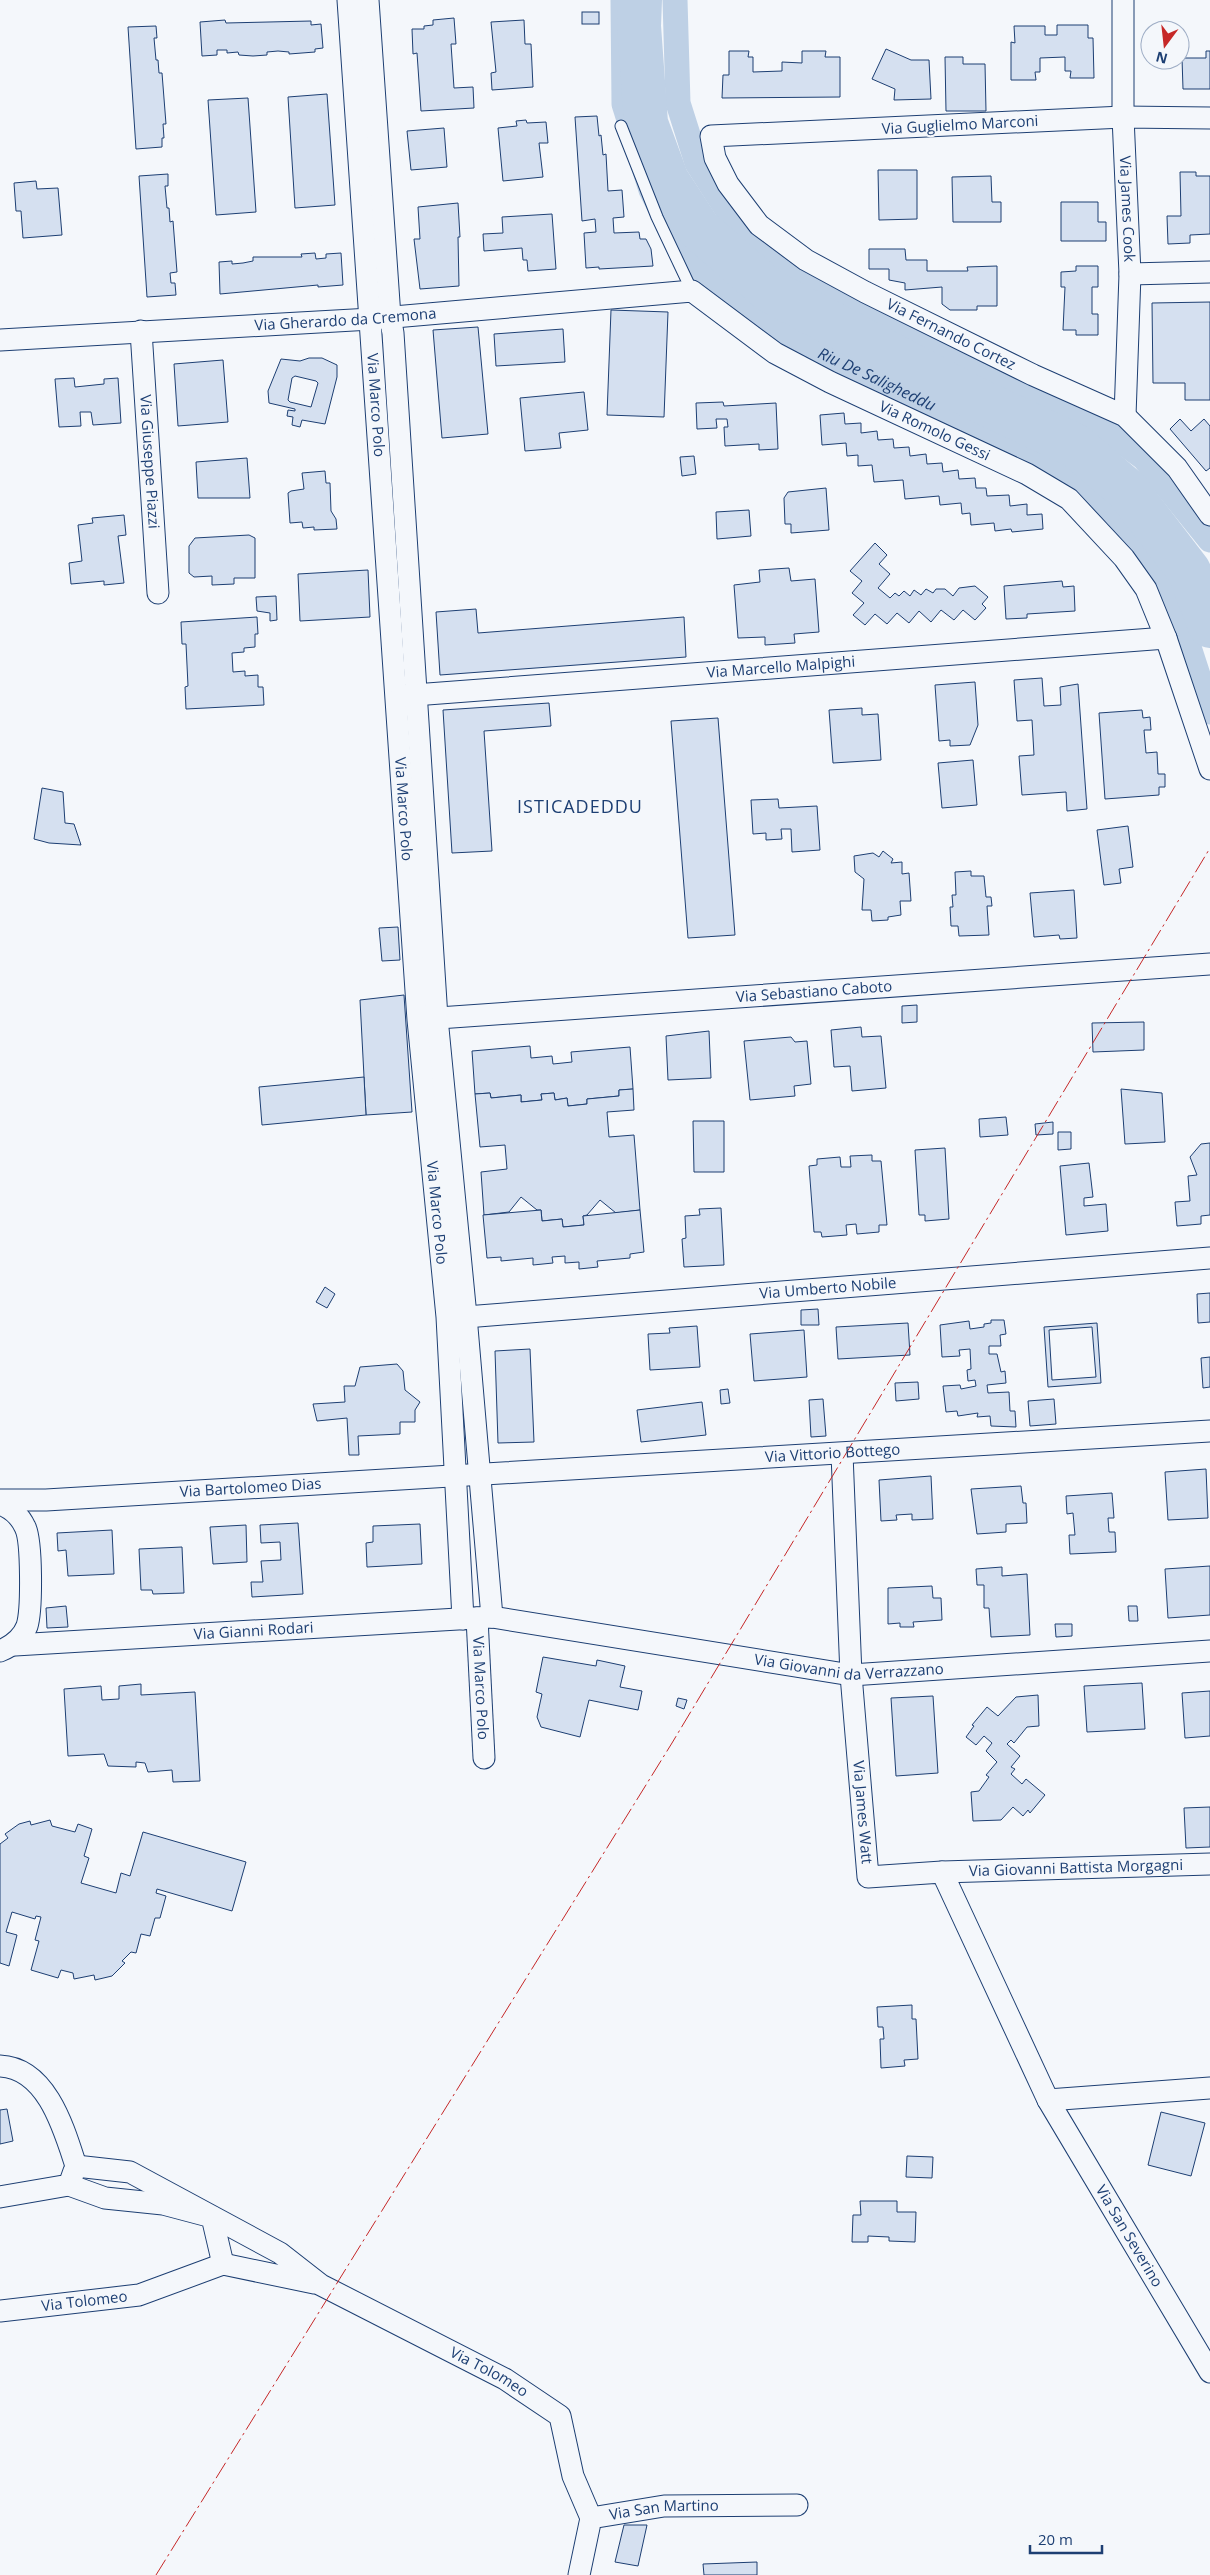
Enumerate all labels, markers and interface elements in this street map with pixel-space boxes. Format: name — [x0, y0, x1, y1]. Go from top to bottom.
north arrow — [1140, 20, 1190, 70]
text: N — [1154, 47, 1169, 69]
street label: Via Guglielmo Marconi — [881, 110, 1039, 138]
street label: Via James Cook — [1116, 155, 1140, 262]
street label: Via Fernando Cortez — [884, 293, 1019, 374]
street label: Via Gherardo da Cremona — [254, 302, 437, 335]
water label: Riu De Saligheddu — [815, 342, 940, 416]
street label: Via Marco Polo — [363, 352, 390, 458]
street label: Via Giuseppe Piazzi — [136, 394, 165, 529]
street label: Via Romolo Gessi — [876, 395, 994, 464]
street label: Via Marcello Malpighi — [706, 651, 856, 682]
street label: Via Marco Polo — [391, 756, 418, 862]
district label: ISTICADEDDU — [517, 794, 643, 818]
street label: Via Sebastiano Caboto — [735, 975, 893, 1006]
street label: Via Marco Polo — [423, 1160, 453, 1265]
street label: Via Umberto Nobile — [758, 1272, 897, 1303]
street label: Via Vittorio Bottego — [764, 1438, 901, 1466]
street label: Via Bartolomeo Dias — [179, 1473, 322, 1501]
street label: Via Gianni Rodari — [193, 1617, 314, 1643]
street label: Via Marco Polo — [469, 1635, 494, 1740]
street label: Via Giovanni da Verrazzano — [753, 1649, 944, 1684]
street label: Via James Watt — [849, 1760, 878, 1865]
street label: Via Giovanni Battista Morgagni — [968, 1854, 1183, 1880]
street label: Via San Severino — [1092, 2181, 1168, 2290]
street label: Via Tolomeo — [40, 2285, 128, 2315]
street label: Via Tolomeo — [447, 2342, 533, 2401]
street label: Via San Martino — [608, 2495, 719, 2524]
scale bar — [1030, 2522, 1102, 2554]
text: 20 m — [1038, 2529, 1073, 2549]

